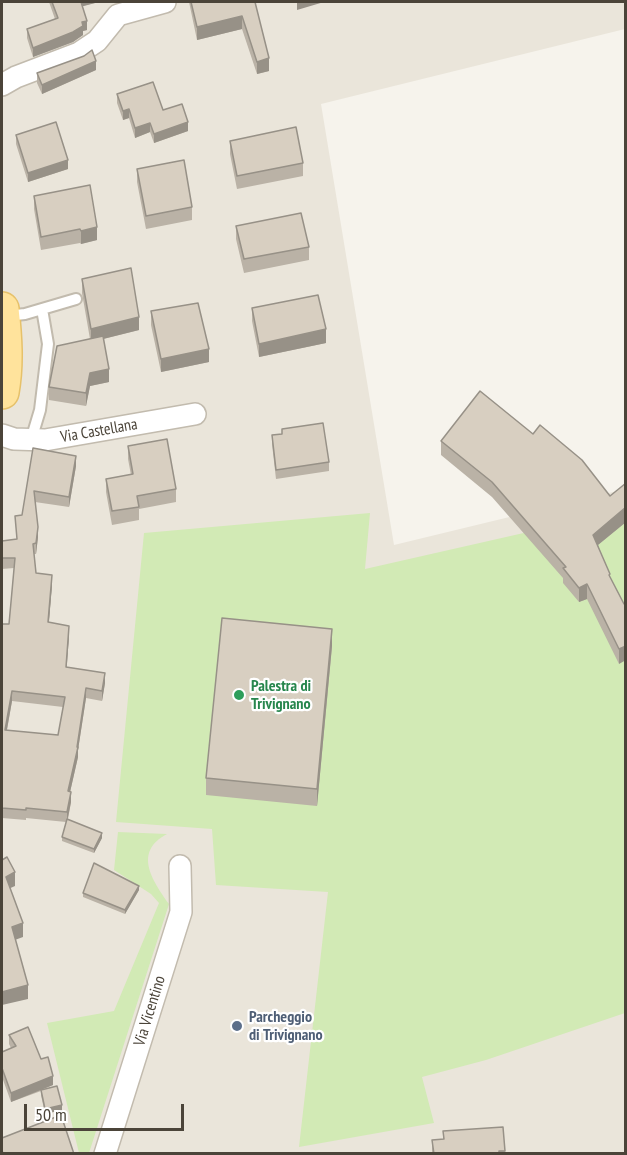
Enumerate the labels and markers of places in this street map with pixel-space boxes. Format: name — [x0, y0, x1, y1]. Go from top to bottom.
place label: Palestra di Trivignano — [251, 676, 311, 714]
marker: Palestra di Trivignano — [232, 688, 246, 702]
place label: Parcheggio di Trivignano — [249, 1007, 323, 1045]
marker: Parcheggio di Trivignano — [230, 1019, 244, 1033]

